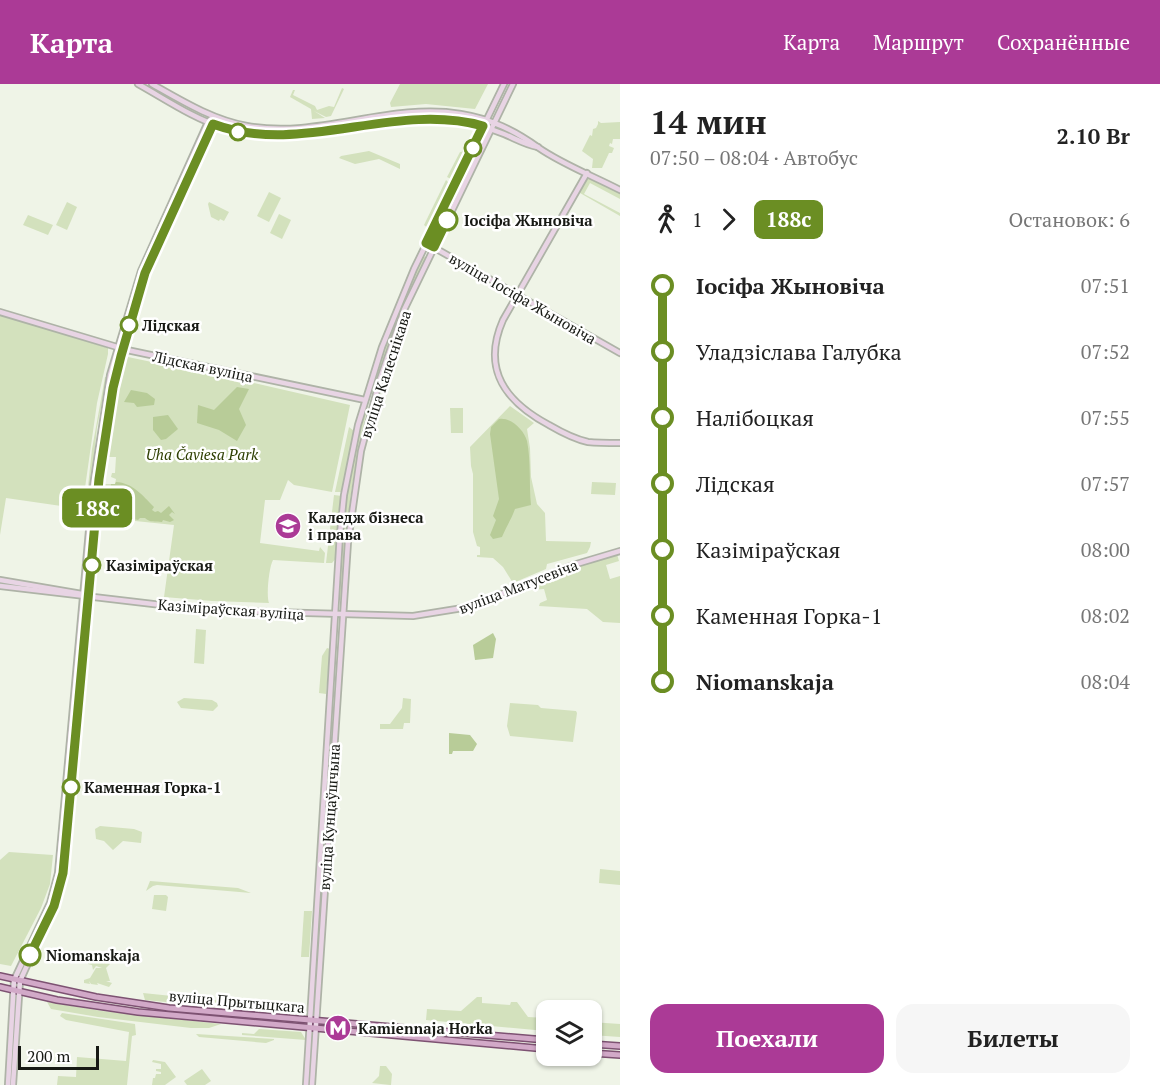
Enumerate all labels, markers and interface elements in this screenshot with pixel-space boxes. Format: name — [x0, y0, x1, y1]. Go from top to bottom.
text: Карта — [30, 24, 113, 61]
text: Карта — [783, 28, 840, 56]
text: Маршрут — [873, 28, 964, 56]
text: Сохранённые — [997, 28, 1130, 56]
text: 14 мин — [650, 100, 767, 143]
text: 2.10 Br — [1056, 121, 1130, 150]
unlabelled marker — [229, 123, 247, 141]
unlabelled marker — [464, 139, 482, 157]
text: 07:50 – 08:04 · Автобус — [650, 144, 858, 171]
icon: walk — [650, 203, 683, 236]
icon: forward — [712, 203, 745, 236]
text: 188с — [766, 205, 811, 233]
text: 1 — [692, 206, 703, 233]
text: Остановок: 6 — [1008, 206, 1130, 233]
marker: Іосіфа Жыновіча — [436, 209, 458, 231]
place label: Іосіфа Жыновіча — [464, 210, 593, 230]
street label: вуліца Іосіфа Жыновіча — [446, 248, 601, 349]
text: Іосіфа Жыновіча — [696, 271, 885, 300]
text: 07:51 — [1081, 272, 1130, 299]
street label: вуліца Калеснікава — [355, 307, 415, 440]
place label: Лідская — [141, 315, 200, 335]
marker: Лідская — [120, 316, 138, 334]
text: Уладзіслава Галубка — [696, 337, 902, 366]
text: 07:52 — [1081, 338, 1130, 365]
street label: Лідская вуліца — [150, 345, 255, 386]
text: Налібоцкая — [696, 403, 814, 432]
text: 07:55 — [1081, 404, 1130, 431]
park label: Uha Čaviesa Park — [146, 444, 259, 464]
text: Лідская — [696, 469, 775, 498]
text: 07:57 — [1081, 470, 1130, 497]
line badge: 188с — [55, 488, 139, 528]
text: 188с — [74, 494, 120, 522]
place label: Каледж бізнеса і права — [308, 507, 424, 544]
school or university icon: Каледж бізнеса і права — [273, 511, 303, 541]
text: Казіміраўская — [696, 535, 840, 564]
text: 08:00 — [1081, 536, 1130, 563]
street label: вуліца Матусевіча — [455, 554, 581, 618]
place label: Казіміраўская — [106, 555, 213, 575]
marker: Казіміраўская — [83, 556, 101, 574]
street label: Казіміраўская вуліца — [157, 594, 305, 624]
text: Каменная Горка-1 — [696, 601, 882, 630]
text: 08:02 — [1081, 602, 1130, 629]
text: Niomanskaja — [696, 667, 834, 696]
text: 08:04 — [1081, 668, 1130, 695]
street label: вуліца Кунцаўшчына — [314, 743, 344, 891]
place label: Каменная Горка-1 — [84, 777, 222, 797]
marker: Каменная Горка-1 — [62, 778, 80, 796]
marker: Niomanskaja — [19, 944, 41, 966]
place label: Niomanskaja — [46, 945, 141, 965]
street label: вуліца Прытыцкага — [168, 985, 306, 1017]
map controls — [536, 1000, 602, 1066]
button: layers — [536, 1000, 602, 1066]
button: Поехали — [650, 1004, 884, 1073]
button: Билеты — [896, 1004, 1130, 1073]
metro station icon: Kamiennaja Horka — [323, 1013, 353, 1043]
place label: Kamiennaja Horka — [358, 1018, 493, 1038]
scale bar — [18, 1043, 99, 1070]
text: 200 m — [27, 1045, 70, 1067]

